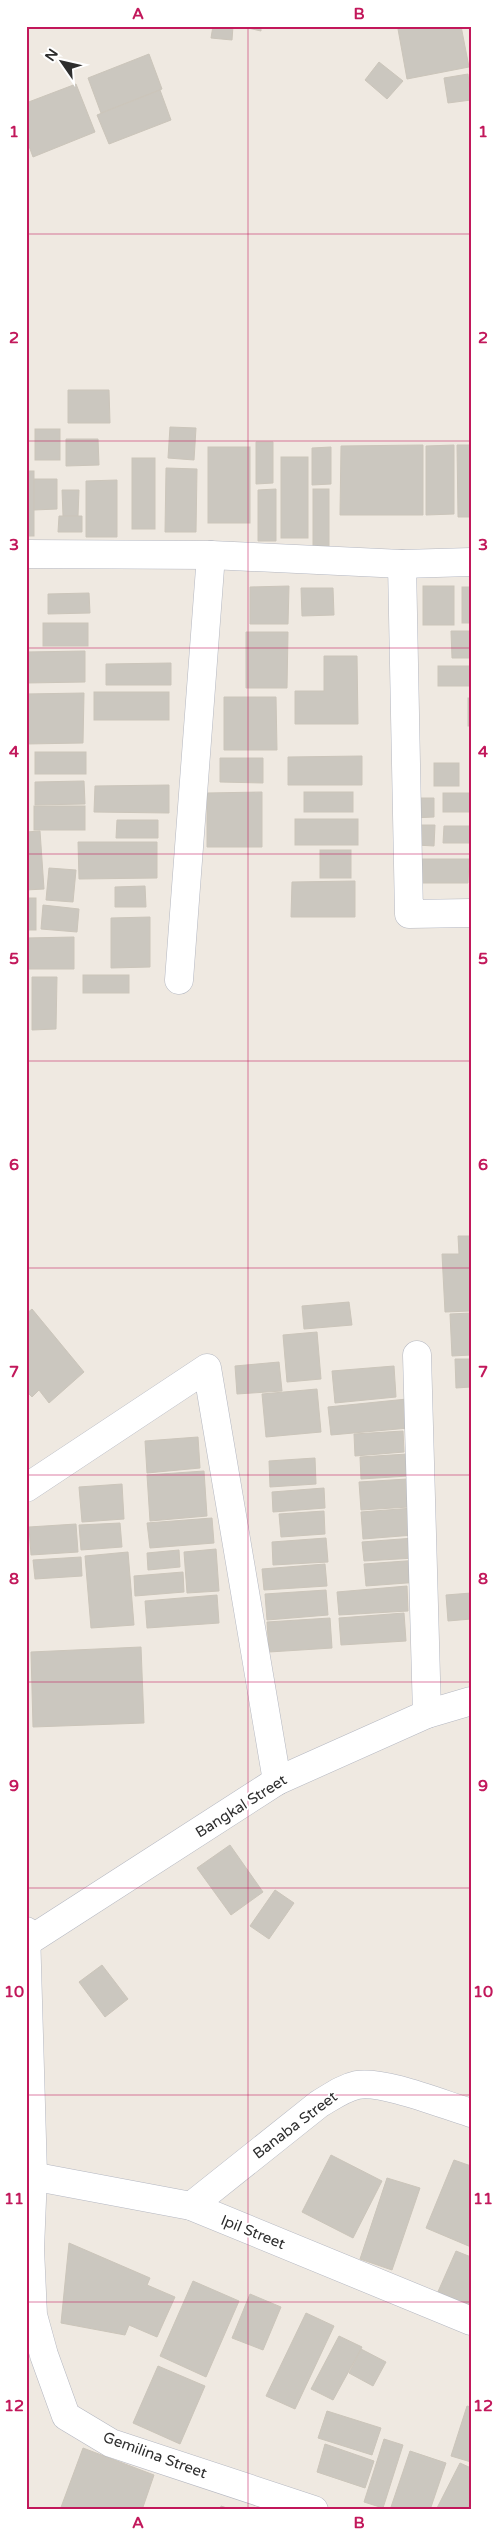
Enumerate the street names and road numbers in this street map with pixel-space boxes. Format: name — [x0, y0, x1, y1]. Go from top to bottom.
street label: Bangkal Street — [192, 1771, 290, 1841]
street label: Banaba Street — [249, 2087, 341, 2163]
street label: Ipil Street — [218, 2211, 288, 2253]
street label: Gemilina Street — [101, 2428, 210, 2482]

